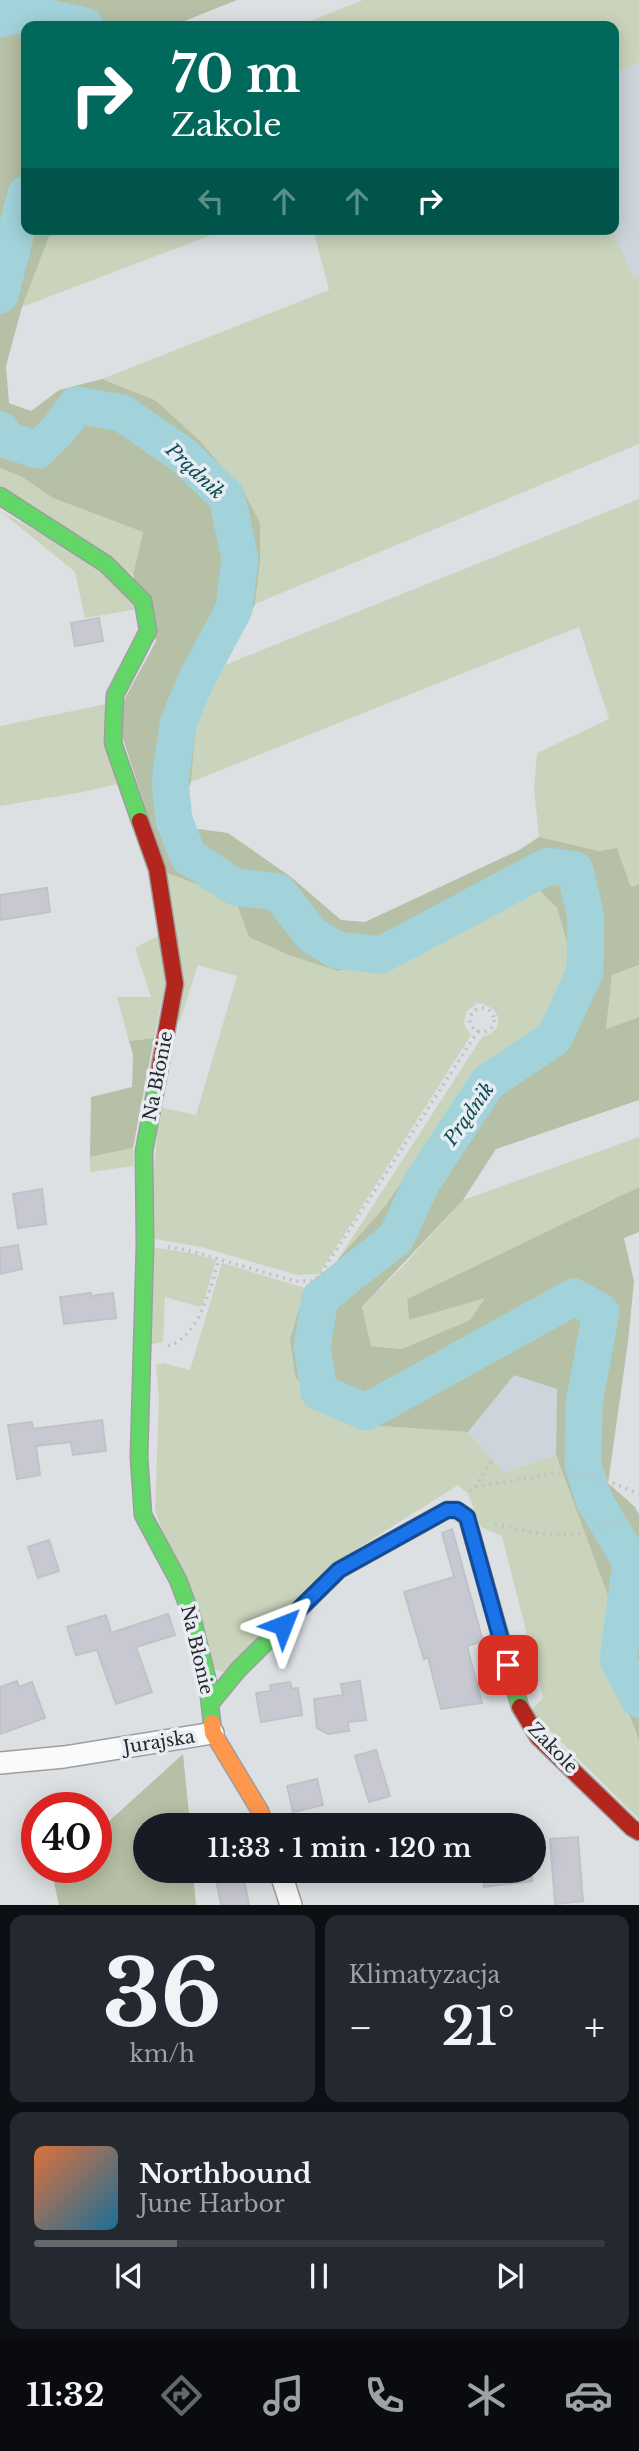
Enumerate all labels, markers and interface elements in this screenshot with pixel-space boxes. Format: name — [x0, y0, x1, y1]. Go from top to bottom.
text: 70 m — [171, 44, 301, 105]
icon: right — [56, 49, 147, 140]
text: Zakole — [171, 105, 282, 145]
icon: left — [192, 182, 230, 220]
icon: ahead — [265, 182, 303, 220]
icon: ahead — [338, 182, 376, 220]
icon: right — [411, 182, 449, 220]
water label: Prądnik — [160, 438, 229, 504]
street label: Na Błonie — [139, 1029, 177, 1123]
water label: Prądnik — [439, 1078, 499, 1151]
position arrow — [246, 1588, 320, 1662]
street label: Na Błonie — [176, 1603, 218, 1697]
pin — [478, 1635, 538, 1695]
icon: arrive — [489, 1646, 527, 1684]
street label: Zakole — [523, 1718, 583, 1778]
street label: Jurajska — [120, 1725, 196, 1759]
speed limit sign: 40 — [21, 1792, 112, 1883]
text: 11:33 · 1 min · 120 m — [208, 1832, 471, 1864]
text: 36 — [103, 1938, 222, 2051]
text: Klimatyzacja — [349, 1961, 500, 1989]
text: 21° — [442, 1995, 515, 2059]
text: − — [349, 2004, 373, 2051]
text: + — [584, 2004, 605, 2051]
text: km/h — [130, 2040, 195, 2068]
text: Northbound — [139, 2158, 311, 2190]
text: June Harbor — [139, 2190, 285, 2218]
icon: previous — [110, 2257, 148, 2295]
icon: pause — [300, 2257, 338, 2295]
icon: next — [491, 2257, 529, 2295]
icon: directions — [157, 2371, 206, 2420]
icon: music — [259, 2371, 308, 2420]
icon: phone — [360, 2371, 409, 2420]
icon: climate — [462, 2371, 511, 2420]
icon: car — [564, 2371, 613, 2420]
text: 11:32 — [26, 2375, 105, 2415]

